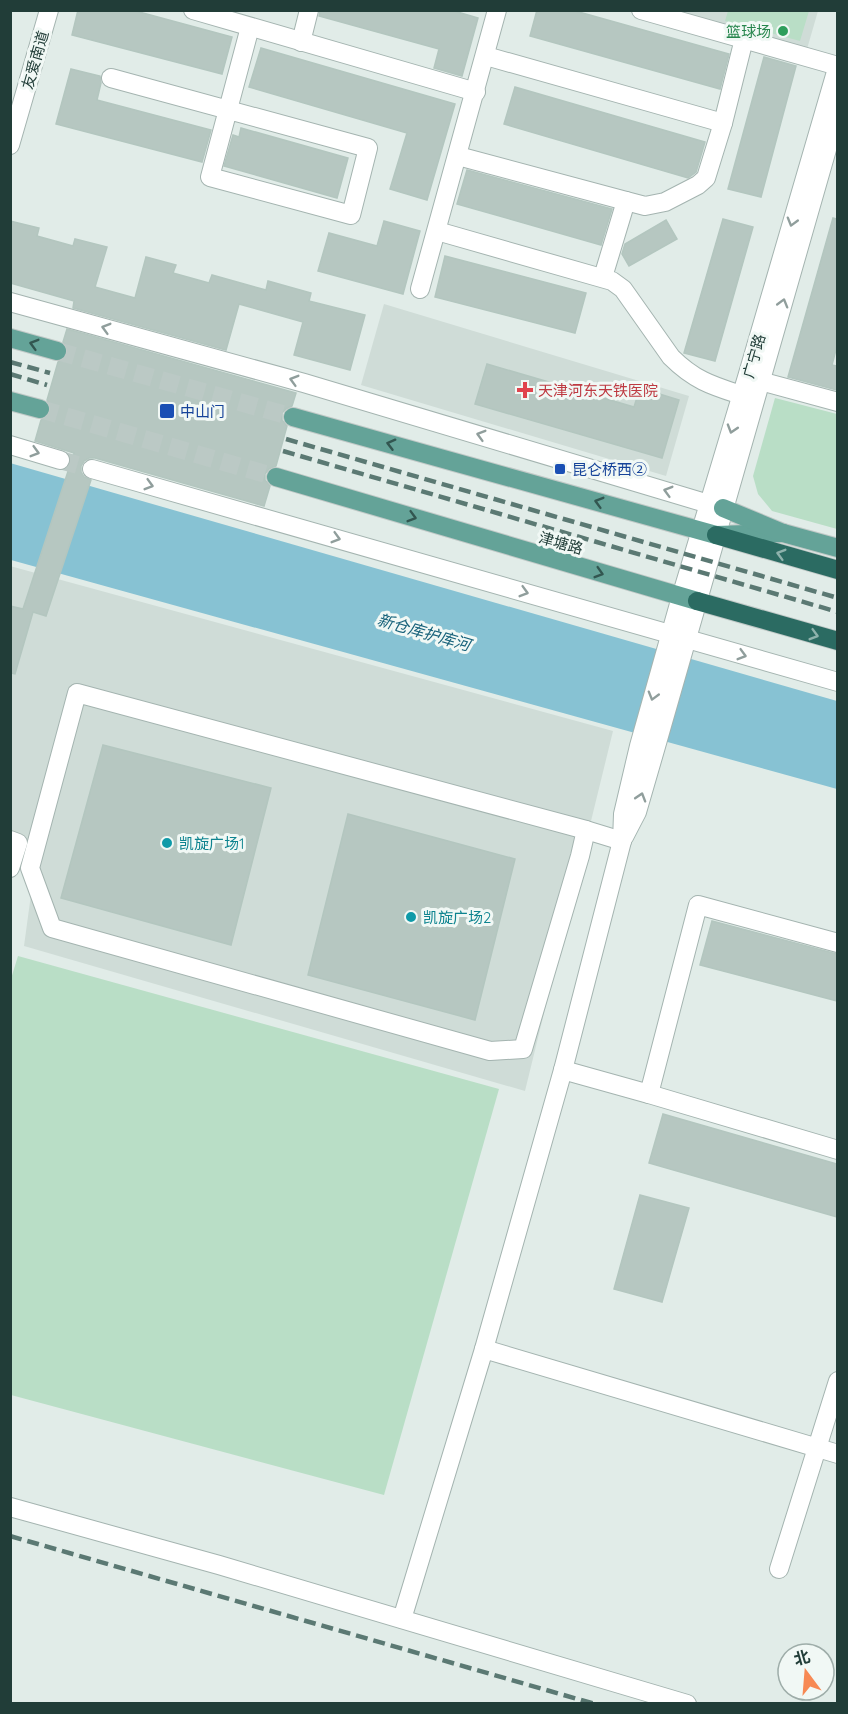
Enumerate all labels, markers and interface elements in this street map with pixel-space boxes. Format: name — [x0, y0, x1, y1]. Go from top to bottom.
place label: 篮球场 — [726, 22, 771, 41]
marker: 篮球场 — [776, 24, 790, 38]
street label: 友爱南道 — [18, 29, 52, 91]
one-way arrow — [786, 217, 799, 227]
one-way arrow — [776, 298, 788, 309]
one-way arrow — [101, 323, 112, 335]
street label: 广宁路 — [739, 332, 769, 380]
one-way arrow — [29, 339, 40, 351]
one-way arrow — [289, 375, 299, 387]
marker: 天津河东天铁医院 — [516, 381, 534, 399]
place label: 天津河东天铁医院 — [538, 381, 658, 400]
marker: 中山门 — [158, 402, 176, 420]
place label: 中山门 — [180, 402, 225, 421]
one-way arrow — [727, 423, 739, 434]
one-way arrow — [476, 430, 486, 442]
one-way arrow — [386, 439, 397, 451]
one-way arrow — [29, 445, 40, 457]
place label: 昆仑桥西② — [572, 460, 647, 479]
marker: 昆仑桥西② — [553, 462, 567, 476]
one-way arrow — [143, 478, 154, 490]
one-way arrow — [663, 486, 673, 498]
one-way arrow — [594, 496, 604, 509]
one-way arrow — [406, 510, 417, 522]
street label: 津塘路 — [537, 528, 585, 558]
one-way arrow — [331, 531, 341, 544]
one-way arrow — [776, 549, 787, 561]
one-way arrow — [593, 566, 604, 578]
one-way arrow — [518, 585, 529, 597]
water label: 新仓库护库河 — [375, 609, 476, 656]
one-way arrow — [808, 628, 819, 640]
one-way arrow — [736, 648, 747, 660]
one-way arrow — [648, 690, 660, 700]
one-way arrow — [634, 792, 646, 802]
place label: 凯旋广场1 — [179, 834, 245, 853]
marker: 凯旋广场1 — [160, 836, 174, 850]
place label: 凯旋广场2 — [423, 908, 491, 927]
marker: 凯旋广场2 — [404, 910, 418, 924]
north arrow — [776, 1642, 836, 1702]
text: 北 — [791, 1646, 812, 1669]

